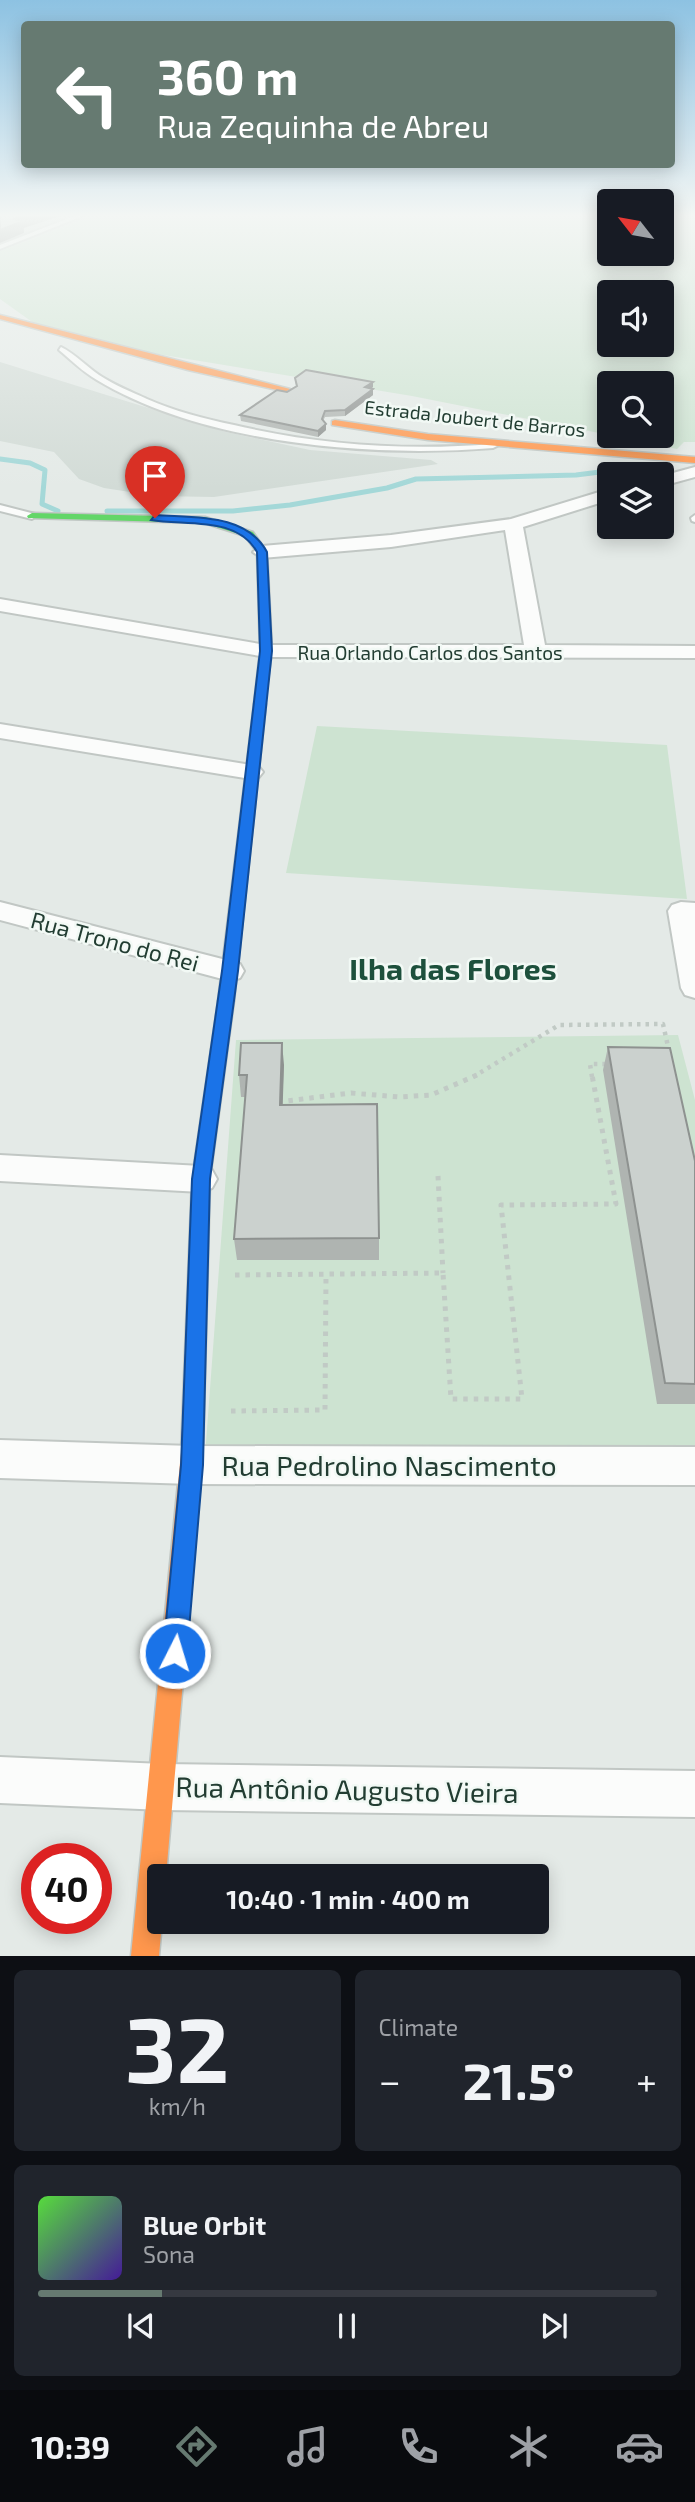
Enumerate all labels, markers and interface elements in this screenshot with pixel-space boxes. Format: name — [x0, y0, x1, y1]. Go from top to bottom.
text: 360 m — [157, 46, 298, 105]
icon: left — [42, 49, 133, 140]
text: Rua Zequinha de Abreu — [157, 106, 489, 144]
north arrow — [597, 189, 674, 266]
map controls — [597, 189, 674, 539]
button: sound — [597, 280, 674, 357]
button: search — [597, 371, 674, 448]
street label: Estrada Joubert de Barros — [363, 395, 587, 441]
pin — [125, 446, 185, 518]
icon: arrive — [136, 457, 174, 495]
button: layers — [597, 462, 674, 539]
street label: Rua Orlando Carlos dos Santos — [297, 641, 563, 664]
street label: Rua Trono do Rei — [28, 905, 202, 977]
district label: Ilha das Flores — [349, 950, 557, 986]
street label: Rua Pedrolino Nascimento — [221, 1448, 557, 1482]
position arrow — [138, 1616, 212, 1690]
street label: Rua Antônio Augusto Vieira — [175, 1769, 519, 1809]
speed limit sign: 40 — [21, 1843, 112, 1934]
text: 10:40 · 1 min · 400 m — [226, 1883, 470, 1914]
text: 32 — [125, 1992, 229, 2101]
text: Climate — [379, 2013, 458, 2041]
text: 21.5° — [462, 2048, 574, 2110]
text: − — [379, 2057, 401, 2103]
text: + — [636, 2057, 657, 2103]
text: km/h — [149, 2092, 206, 2120]
text: Blue Orbit — [143, 2209, 266, 2240]
text: Sona — [143, 2240, 195, 2268]
icon: previous — [122, 2307, 160, 2345]
icon: pause — [328, 2307, 366, 2345]
icon: next — [535, 2307, 573, 2345]
icon: directions — [172, 2422, 221, 2471]
icon: music — [283, 2422, 332, 2471]
icon: phone — [394, 2422, 443, 2471]
icon: climate — [504, 2422, 553, 2471]
icon: car — [615, 2422, 664, 2471]
text: 10:39 — [31, 2427, 110, 2465]

